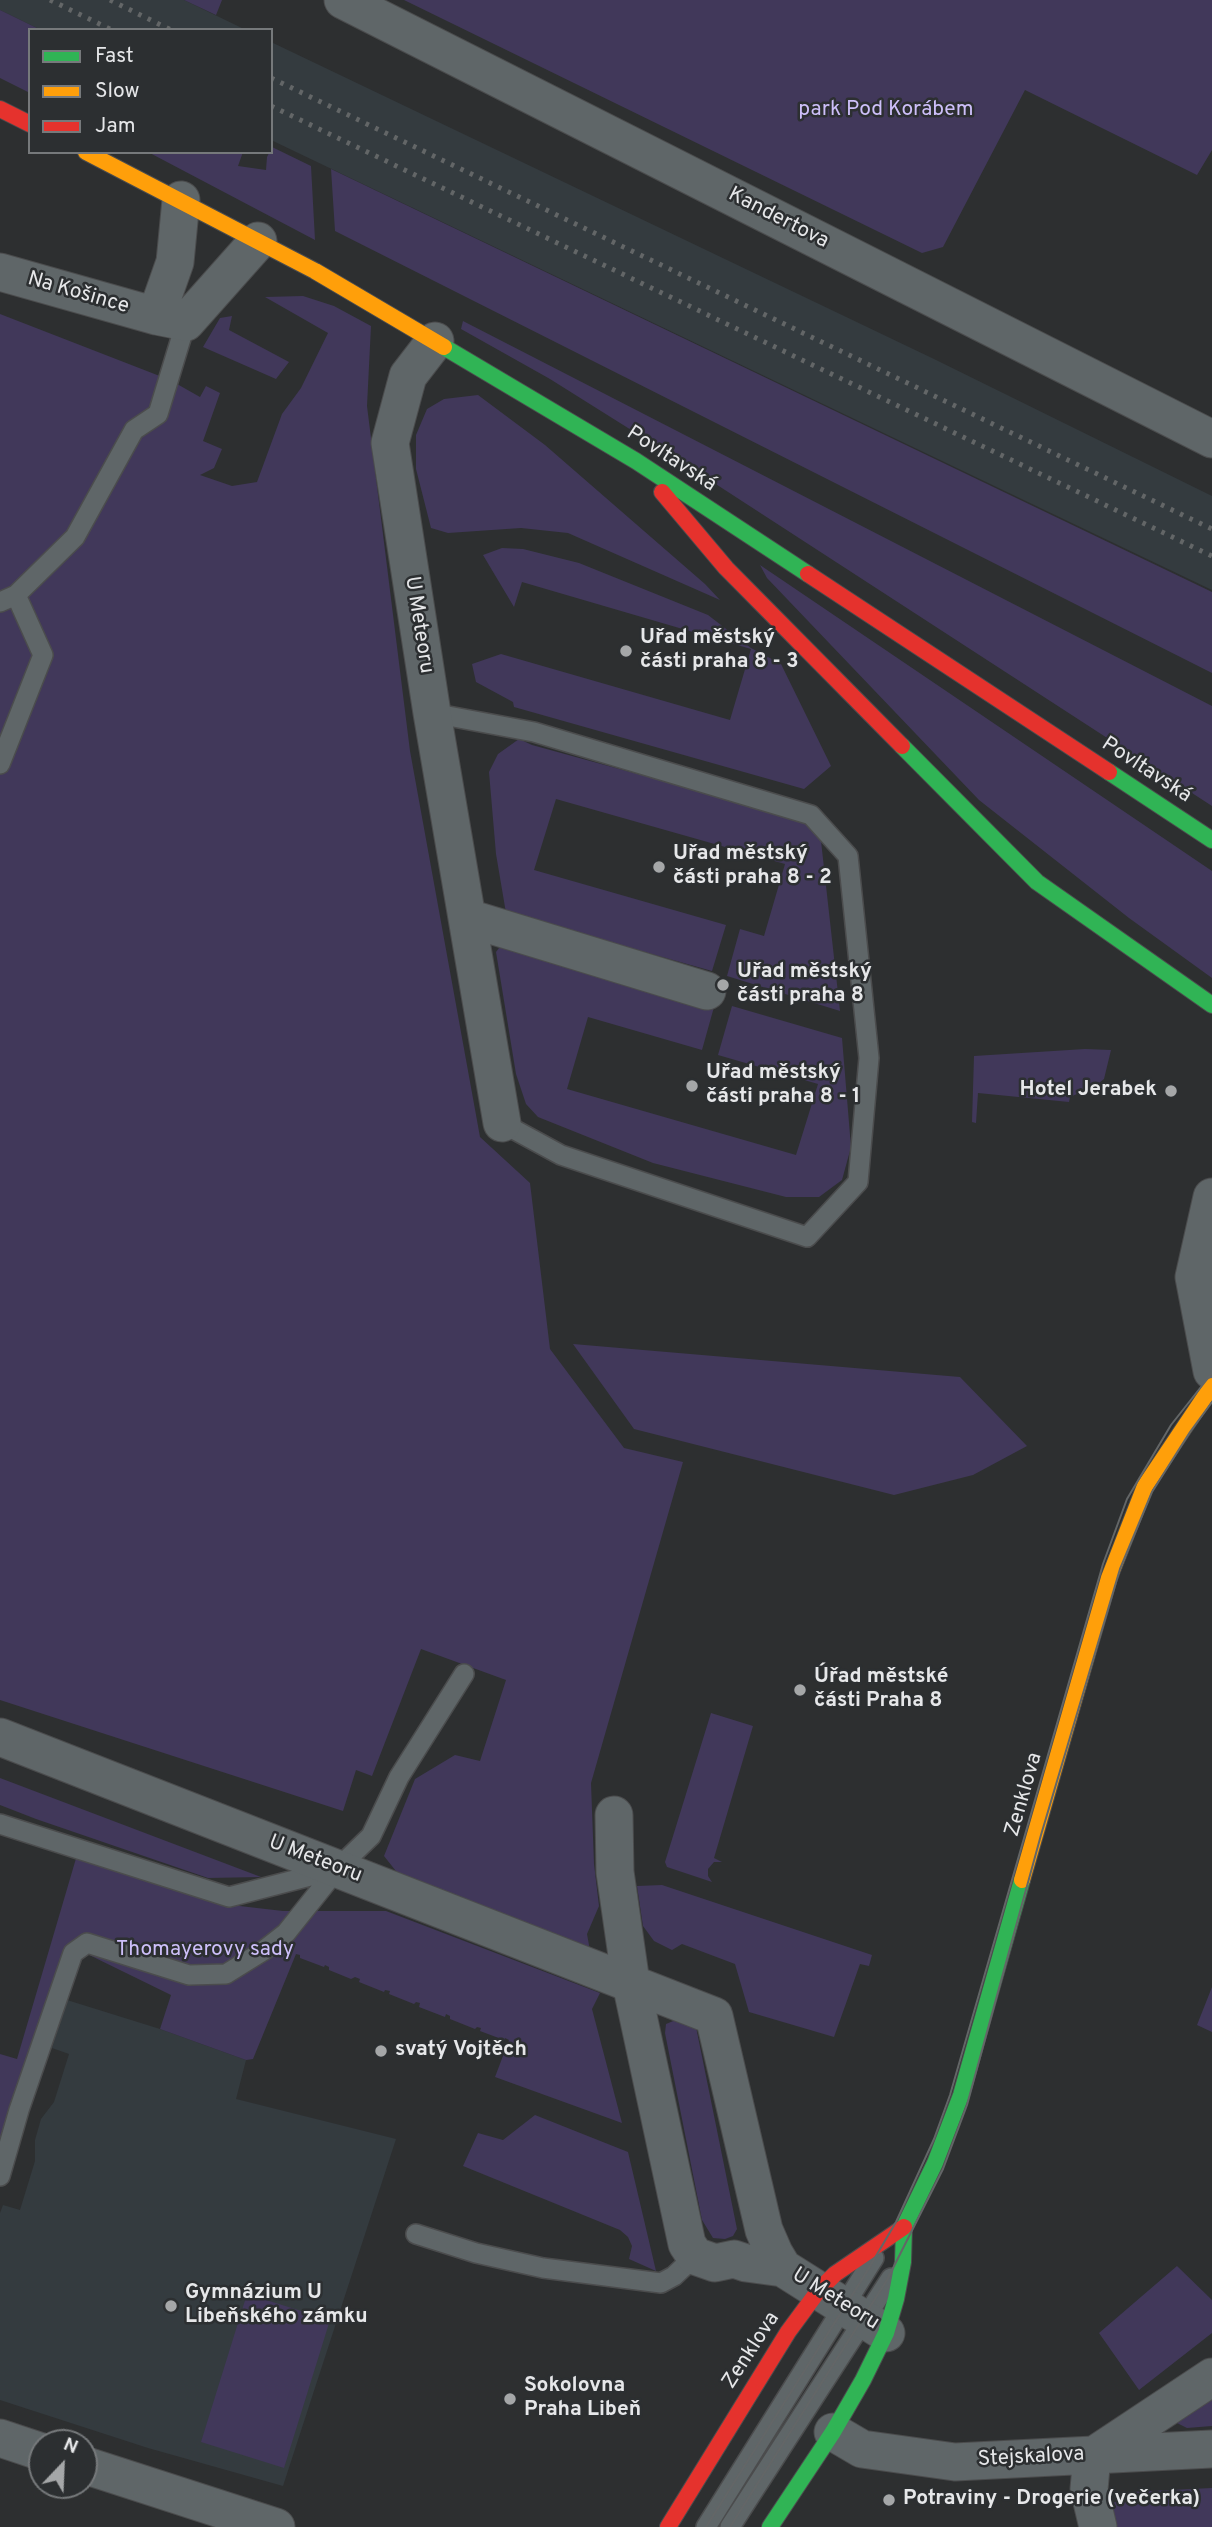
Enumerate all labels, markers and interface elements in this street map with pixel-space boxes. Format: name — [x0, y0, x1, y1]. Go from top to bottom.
legend — [28, 28, 273, 154]
text: Fast — [95, 43, 134, 70]
text: Slow — [95, 78, 140, 105]
park label: park Pod Korábem — [798, 98, 974, 124]
text: Jam — [95, 113, 136, 140]
street label: Kandertova — [723, 183, 833, 255]
street label: Na Košince — [24, 268, 132, 320]
street label: Povltavská — [621, 422, 721, 498]
street label: U Meteoru — [398, 575, 438, 675]
place label: Uřad městský části praha 8 - 3 — [640, 626, 799, 676]
marker: Uřad městský části praha 8 - 3 — [618, 643, 634, 659]
street label: Povltavská — [1096, 733, 1196, 809]
place label: Uřad městský části praha 8 - 2 — [673, 842, 832, 892]
marker: Uřad městský části praha 8 - 2 — [651, 859, 667, 875]
place label: Uřad městský části praha 8 — [737, 960, 872, 1010]
marker: Uřad městský části praha 8 — [715, 977, 731, 993]
place label: Uřad městský části praha 8 - 1 — [706, 1061, 860, 1111]
marker: Uřad městský části praha 8 - 1 — [684, 1078, 700, 1094]
place label: Hotel Jerabek — [1020, 1078, 1157, 1104]
marker: Hotel Jerabek — [1163, 1083, 1179, 1099]
place label: Úřad městské části Praha 8 — [814, 1665, 948, 1715]
marker: Úřad městské části Praha 8 — [792, 1682, 808, 1698]
street label: Zenklova — [1001, 1750, 1049, 1840]
street label: U Meteoru — [265, 1831, 365, 1889]
park label: Thomayerovy sady — [116, 1938, 294, 1964]
place label: svatý Vojtěch — [395, 2038, 527, 2064]
marker: svatý Vojtěch — [373, 2043, 389, 2059]
street label: U Meteoru — [787, 2263, 883, 2337]
place label: Gymnázium U Libeňského zámku — [185, 2281, 368, 2331]
marker: Gymnázium U Libeňského zámku — [163, 2298, 179, 2314]
street label: Zenklova — [718, 2308, 786, 2394]
place label: Sokolovna Praha Libeň — [524, 2374, 641, 2424]
marker: Sokolovna Praha Libeň — [502, 2391, 518, 2407]
north arrow — [28, 2429, 98, 2499]
text: N — [59, 2433, 81, 2460]
street label: Stejskalova — [977, 2443, 1085, 2473]
place label: Potraviny - Drogerie (večerka) — [903, 2487, 1200, 2513]
marker: Potraviny - Drogerie (večerka) — [881, 2492, 897, 2508]

